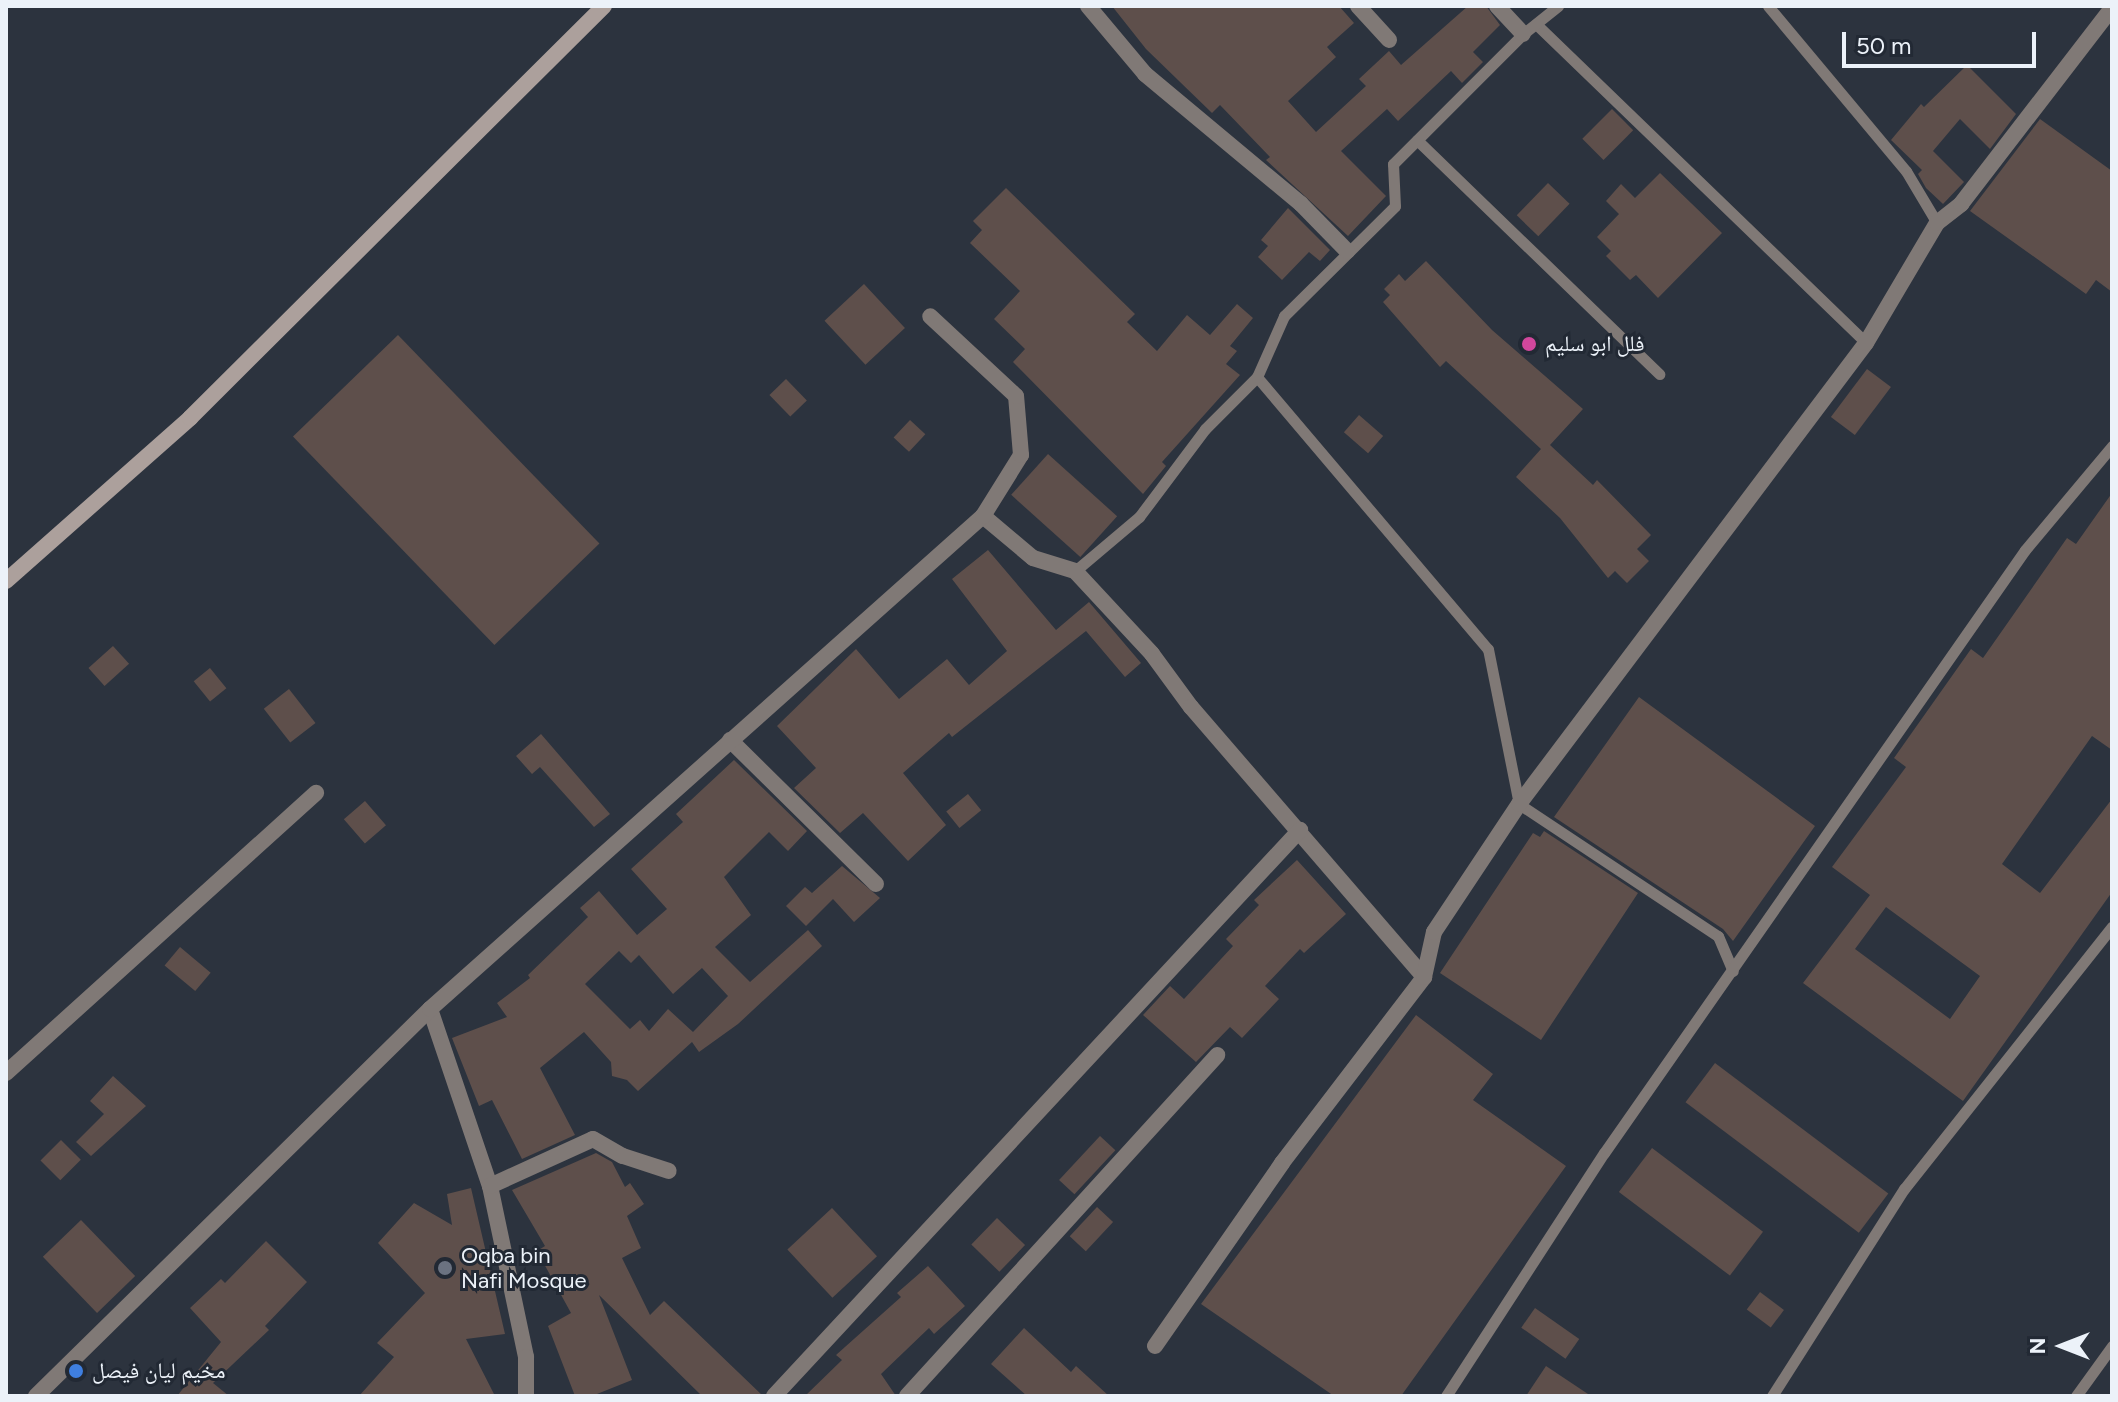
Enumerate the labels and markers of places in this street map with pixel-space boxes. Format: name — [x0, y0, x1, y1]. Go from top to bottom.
place label: فلل ابو سليم — [1545, 331, 1644, 357]
marker: فلل ابو سليم — [1520, 335, 1538, 353]
place label: Oqba bin Nafi Mosque — [461, 1242, 587, 1294]
marker: Oqba bin Nafi Mosque — [436, 1259, 454, 1277]
place label: مخيم ليان فيصل — [92, 1358, 225, 1384]
marker: مخيم ليان فيصل — [67, 1362, 85, 1380]

